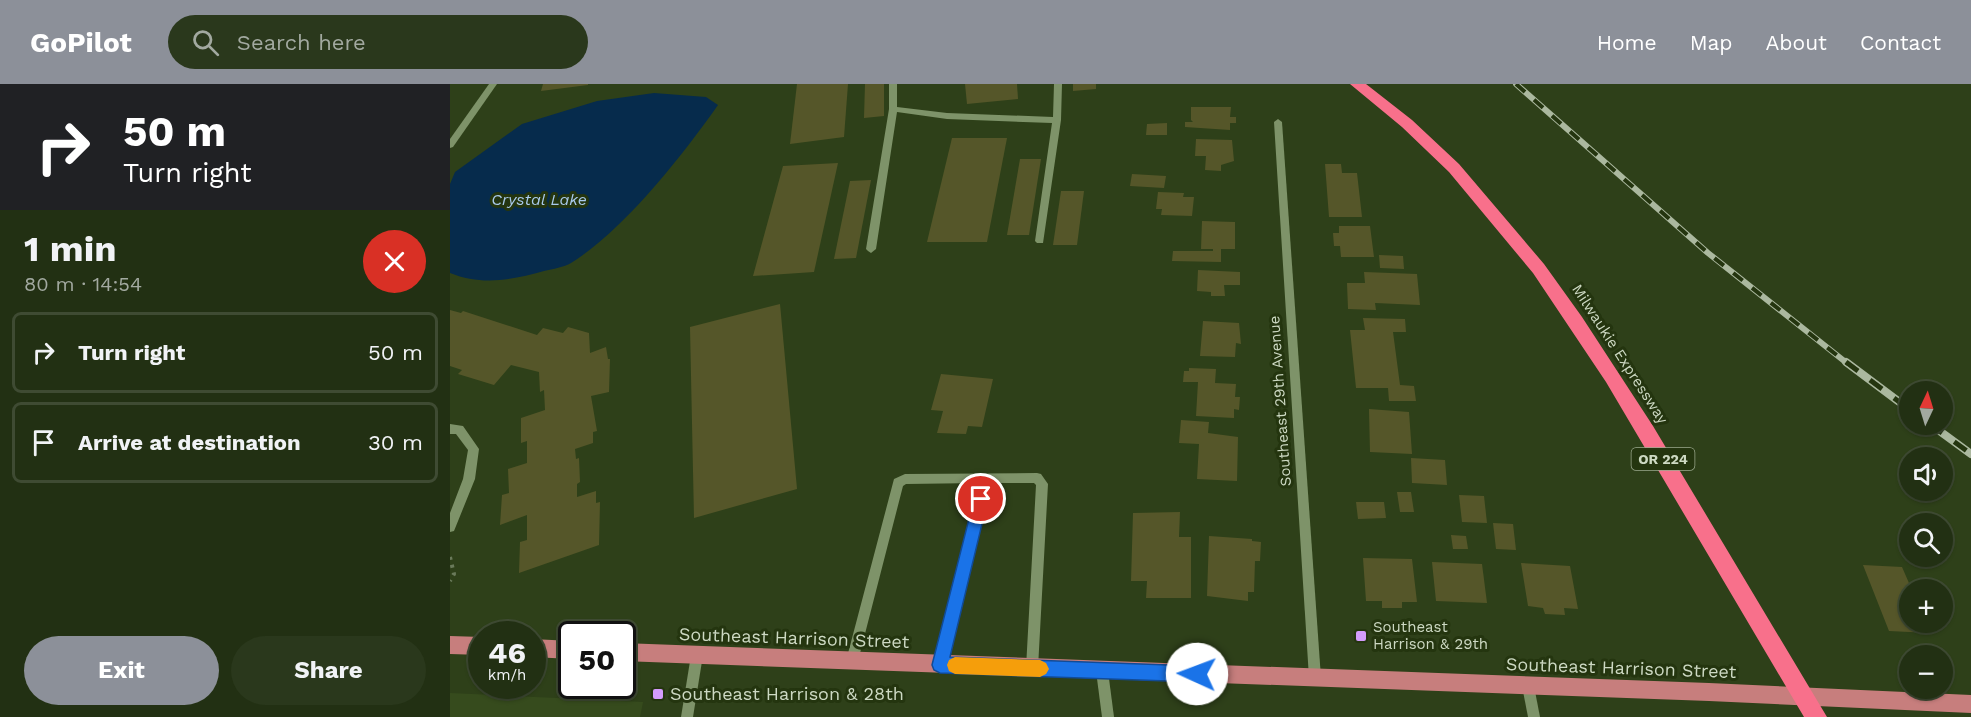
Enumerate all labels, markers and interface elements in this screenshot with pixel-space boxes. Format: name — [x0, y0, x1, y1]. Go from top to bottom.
search box — [168, 15, 588, 69]
text: GoPilot — [30, 26, 132, 59]
icon: search — [189, 26, 222, 59]
text: Search here — [237, 30, 366, 55]
text: Home — [1597, 30, 1657, 55]
text: Map — [1690, 30, 1733, 55]
text: About — [1766, 30, 1827, 55]
text: Contact — [1860, 30, 1941, 55]
text: 50 m — [123, 107, 226, 156]
icon: right — [24, 108, 102, 186]
text: Turn right — [123, 157, 252, 189]
water label: Crystal Lake — [491, 190, 587, 209]
text: 1 min — [24, 228, 116, 270]
button: close — [363, 230, 426, 293]
text: 80 m · 14:54 — [24, 272, 142, 296]
street label: Milwaukie Expressway — [1568, 281, 1672, 427]
street label: Southeast 29th Avenue — [1265, 315, 1295, 487]
icon: right — [27, 336, 60, 369]
text: Turn right — [78, 340, 185, 365]
text: 50 m — [368, 340, 423, 365]
north arrow — [1899, 381, 1953, 435]
map controls — [1899, 381, 1953, 699]
icon: arrive — [27, 426, 60, 459]
text: Arrive at destination — [78, 430, 301, 455]
text: 30 m — [368, 430, 423, 455]
button: sound — [1899, 447, 1953, 501]
road number: OR 224 — [1632, 448, 1694, 470]
pin — [955, 473, 1006, 524]
icon: arrive — [964, 482, 997, 515]
button: search — [1899, 513, 1953, 567]
button: + — [1899, 579, 1953, 633]
place label: Southeast Harrison & 29th — [1373, 618, 1488, 653]
speed limit sign: 50 — [558, 621, 636, 699]
street label: Southeast Harrison Street — [679, 623, 910, 652]
marker: Southeast Harrison & 29th — [1354, 629, 1368, 643]
text: 46 — [488, 635, 526, 670]
button: Exit — [24, 636, 219, 705]
button: Share — [231, 636, 426, 705]
position arrow — [1165, 642, 1229, 706]
button: − — [1899, 645, 1953, 699]
street label: Southeast Harrison Street — [1506, 653, 1737, 682]
text: km/h — [488, 666, 526, 684]
place label: Southeast Harrison & 28th — [670, 683, 904, 704]
marker: Southeast Harrison & 28th — [651, 687, 665, 701]

